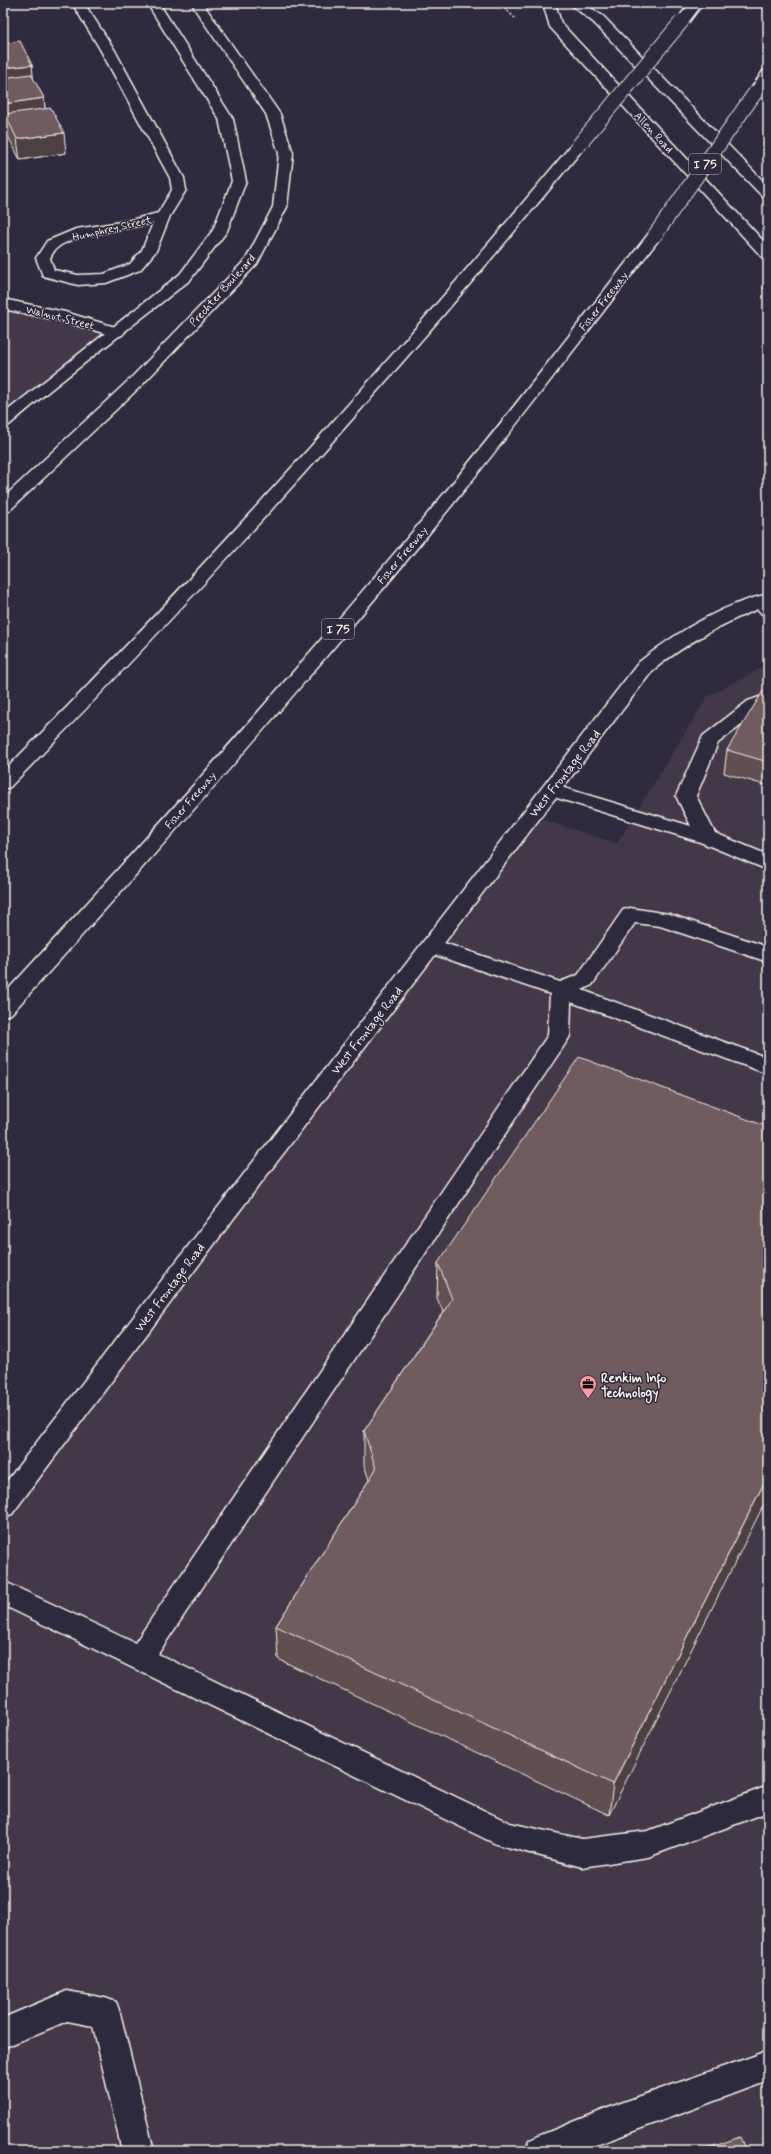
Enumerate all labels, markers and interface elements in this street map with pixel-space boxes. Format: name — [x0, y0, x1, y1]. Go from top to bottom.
street label: Allen Road — [631, 109, 676, 156]
road number: I 75 — [689, 154, 721, 174]
street label: Humphrey Street — [71, 213, 154, 245]
street label: Prechter Boulevard — [187, 252, 259, 330]
street label: Fisher Freeway — [576, 269, 631, 334]
street label: Walnut Street — [24, 303, 95, 333]
street label: Fisher Freeway — [374, 524, 431, 587]
road number: I 75 — [322, 619, 354, 639]
street label: West Frontage Road — [525, 726, 606, 822]
street label: Fisher Freeway — [162, 769, 220, 832]
street label: West Frontage Road — [327, 983, 408, 1079]
street label: West Frontage Road — [131, 1240, 210, 1336]
place label: Renkim Info Technology — [601, 1370, 667, 1404]
office icon: Renkim Info Technology — [578, 1374, 598, 1399]

